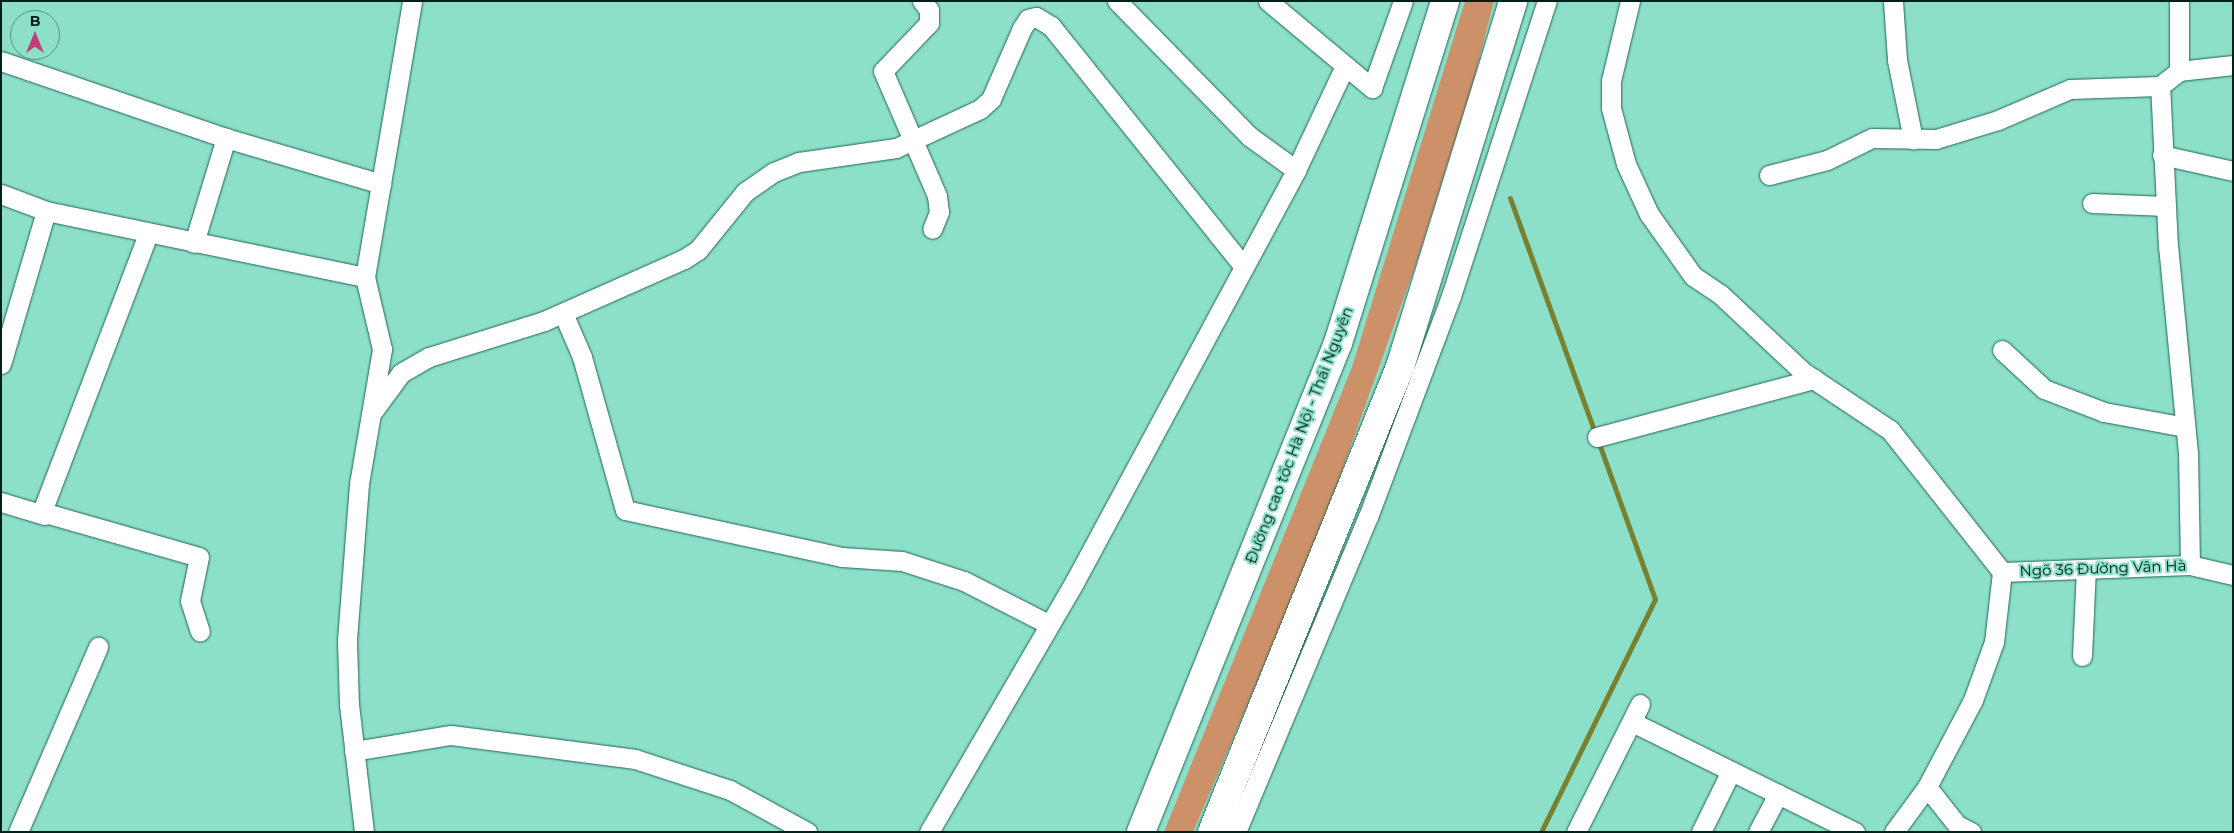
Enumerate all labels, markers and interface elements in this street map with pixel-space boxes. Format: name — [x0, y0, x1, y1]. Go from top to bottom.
north arrow — [10, 10, 60, 60]
text: B — [30, 12, 40, 30]
street label: Đường cao tốc Hà Nội - Thái Nguyên — [1242, 304, 1356, 566]
street label: Ngõ 36 Đường Vân Hà — [2019, 556, 2187, 580]

